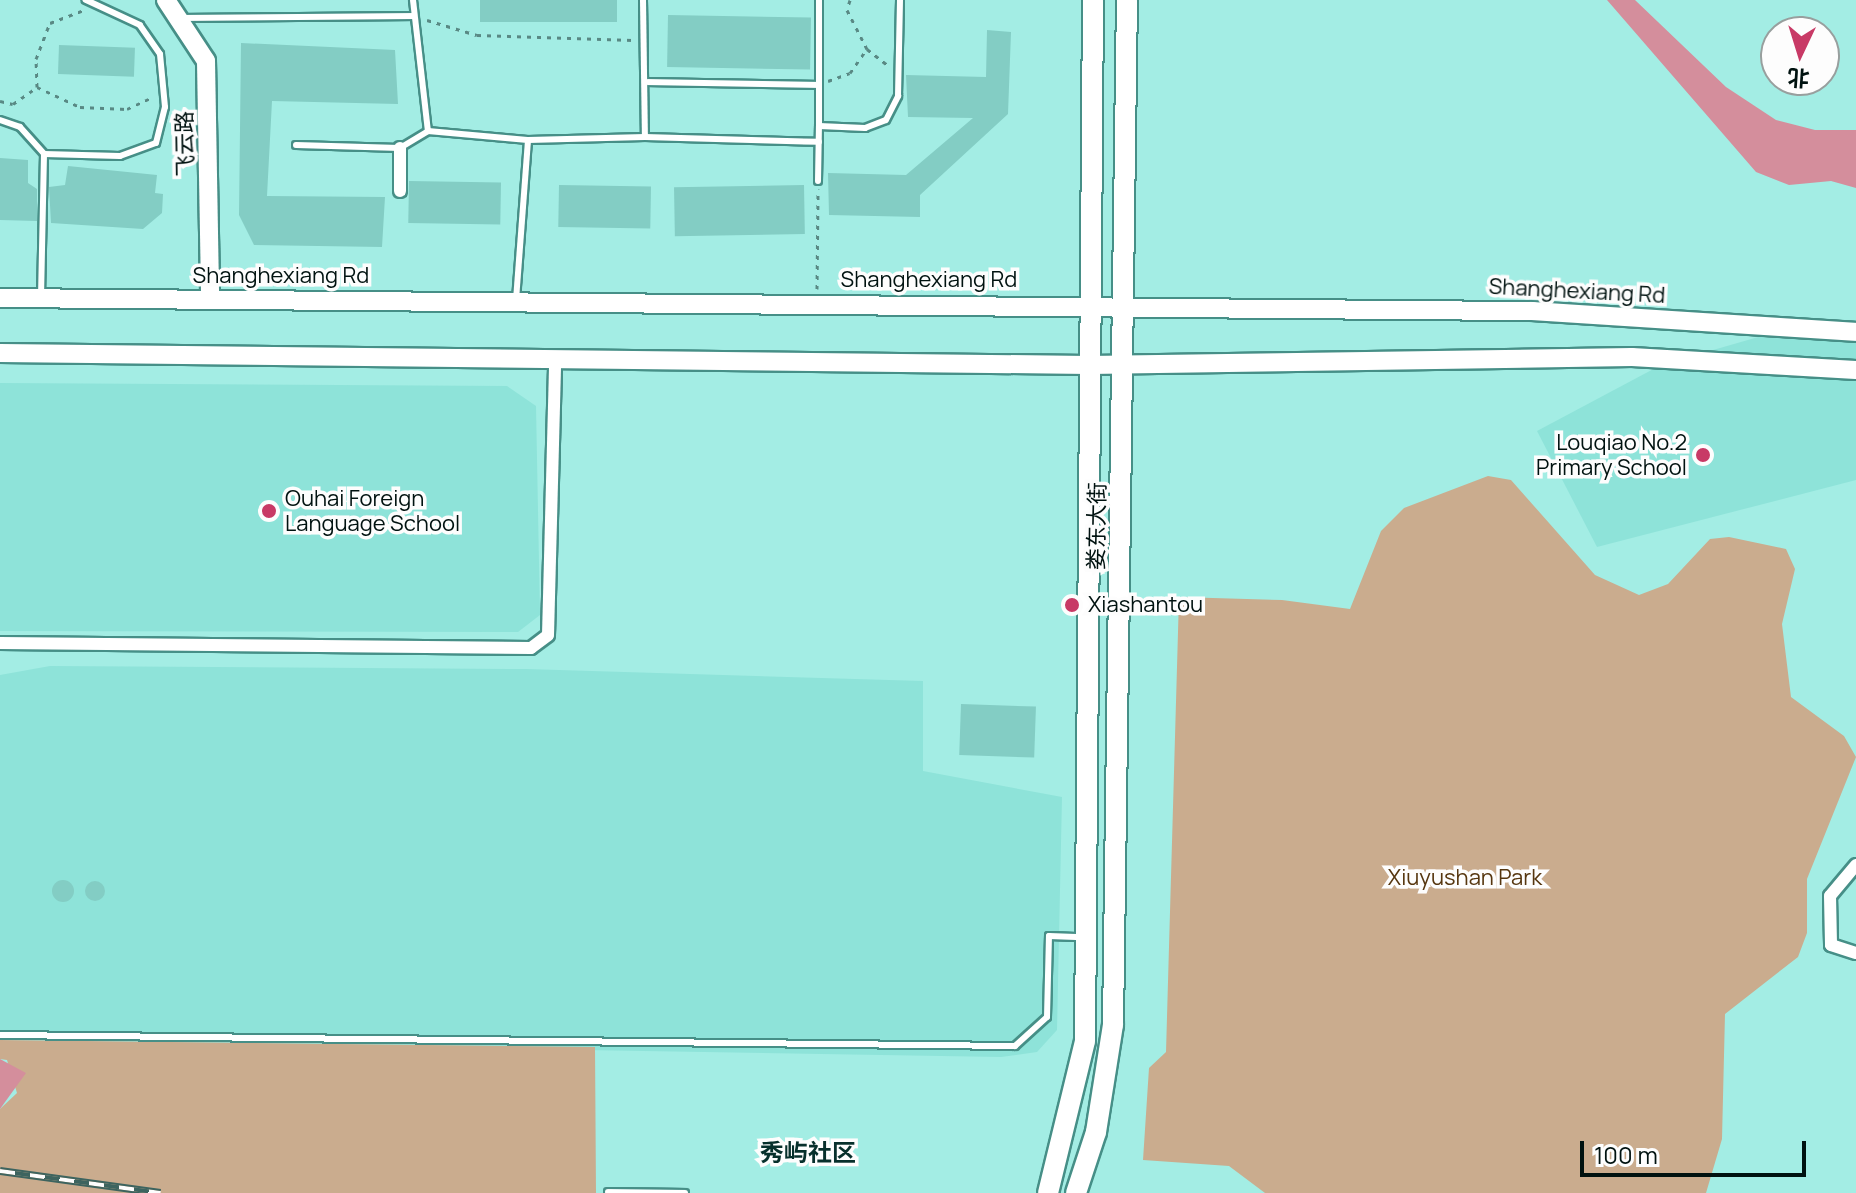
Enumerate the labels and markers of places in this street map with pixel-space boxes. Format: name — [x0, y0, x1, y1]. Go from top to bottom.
place label: Louqiao No.2 Primary School — [1536, 429, 1687, 480]
marker: Louqiao No.2 Primary School — [1694, 446, 1712, 464]
place label: Ouhai Foreign Language School — [285, 485, 460, 536]
marker: Ouhai Foreign Language School — [260, 502, 278, 520]
place label: Xiashantou — [1088, 592, 1203, 618]
marker: Xiashantou — [1063, 596, 1081, 614]

